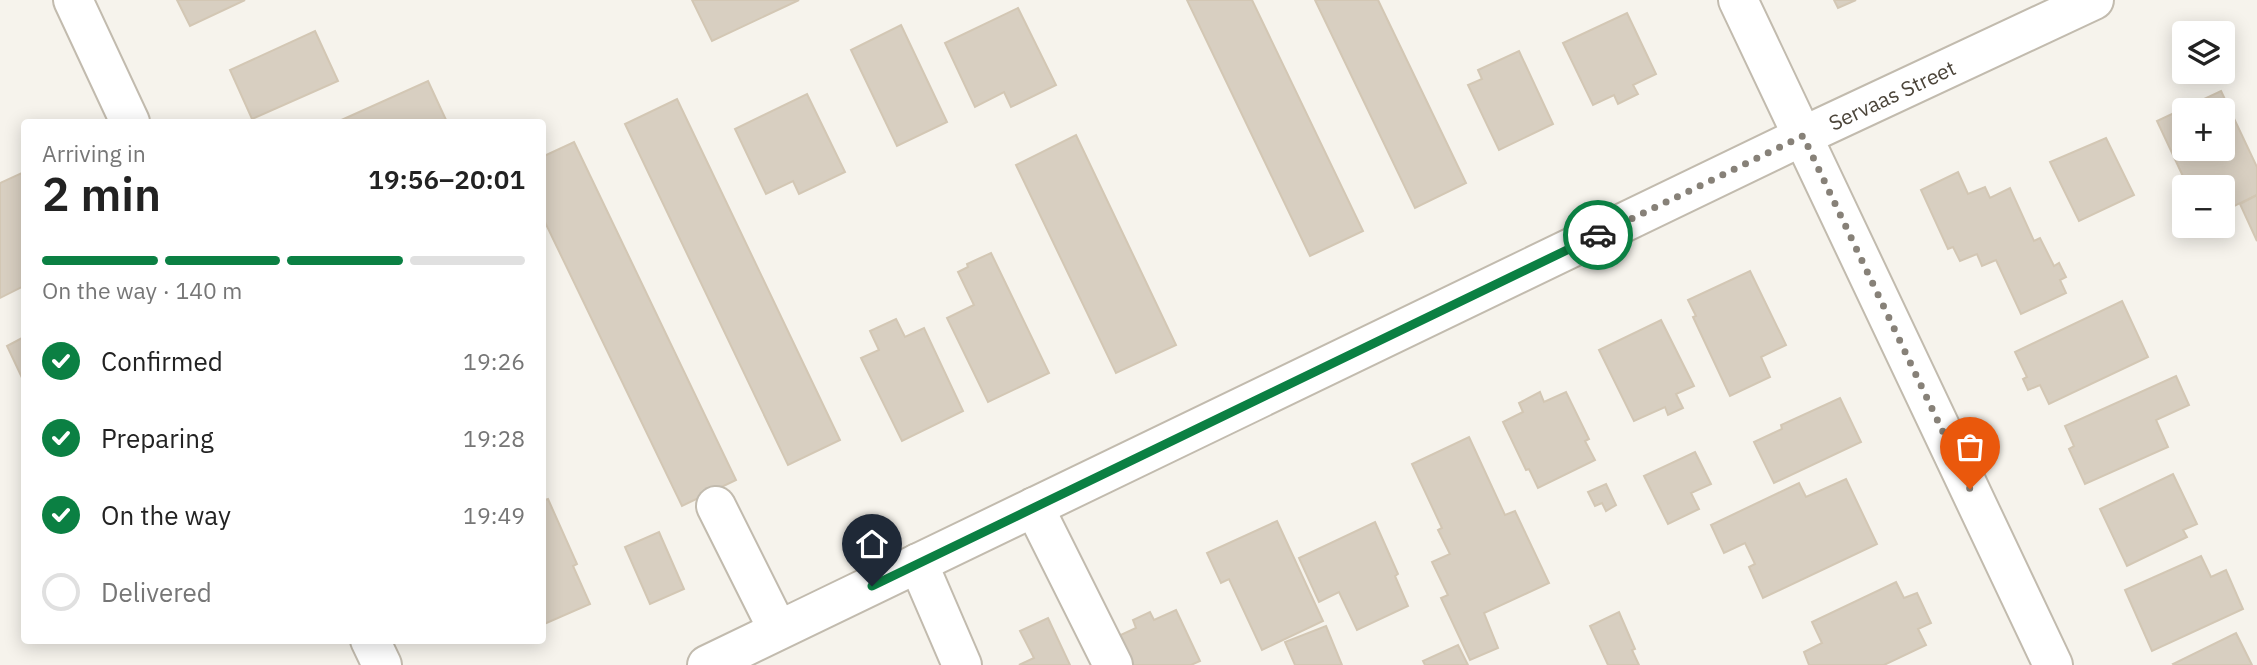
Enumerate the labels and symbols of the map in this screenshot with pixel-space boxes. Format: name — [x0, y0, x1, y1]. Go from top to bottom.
street label: Servaas Street — [1824, 53, 1960, 137]
courier — [1563, 200, 1633, 270]
pin — [1940, 417, 2000, 489]
pin — [842, 514, 902, 586]

